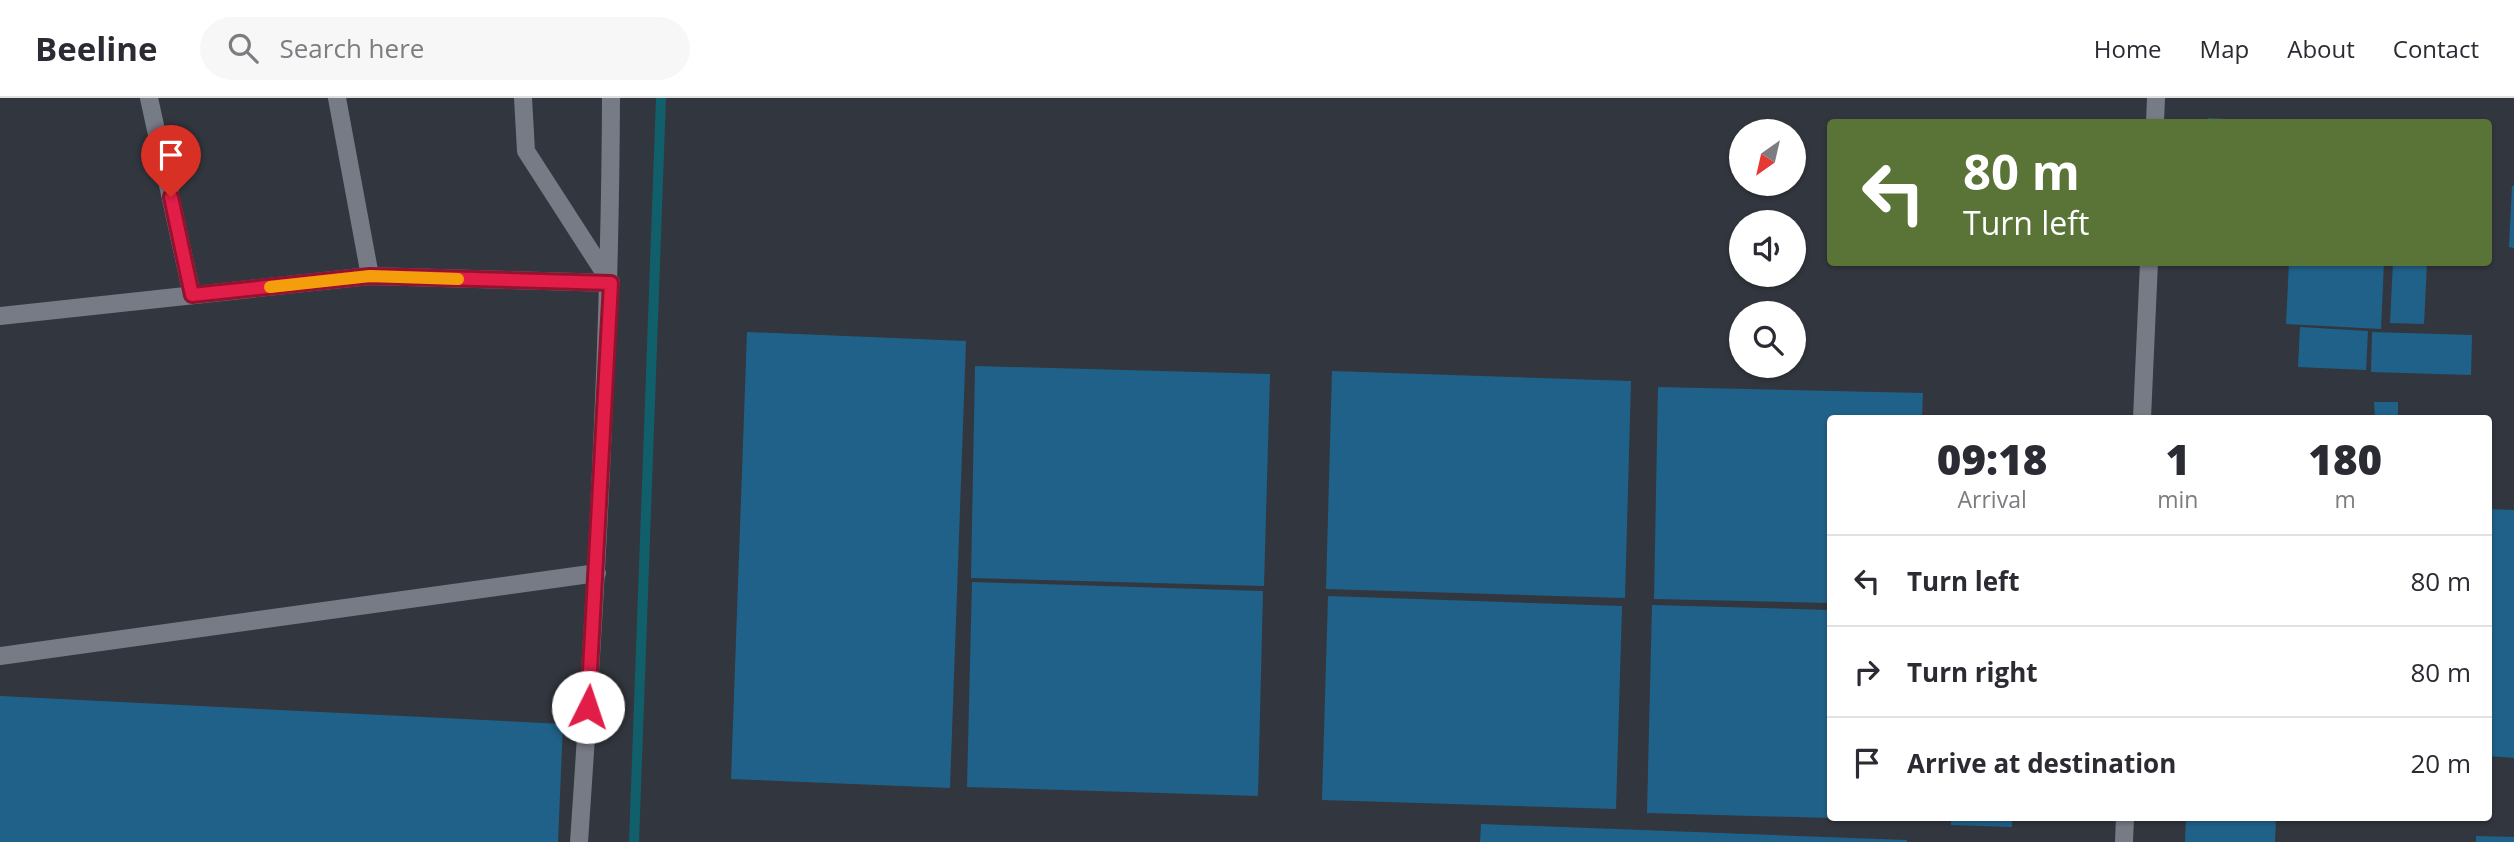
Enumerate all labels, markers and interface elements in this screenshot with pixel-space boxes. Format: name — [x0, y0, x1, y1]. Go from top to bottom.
search box — [200, 17, 690, 80]
text: Beeline — [35, 26, 158, 71]
icon: search — [224, 29, 262, 67]
text: Search here — [280, 30, 424, 66]
text: Home — [2094, 32, 2162, 65]
text: Map — [2200, 32, 2249, 65]
text: About — [2287, 32, 2355, 65]
text: Contact — [2393, 32, 2479, 65]
north arrow — [1729, 119, 1806, 196]
map controls — [1729, 119, 1806, 378]
pin — [141, 125, 201, 197]
icon: arrive — [152, 136, 190, 174]
text: 80 m — [1963, 138, 2080, 204]
icon: left — [1848, 147, 1939, 238]
text: Turn left — [1963, 201, 2089, 244]
button: sound — [1729, 210, 1806, 287]
button: search — [1729, 301, 1806, 378]
text: 09:18 — [1937, 430, 2047, 487]
text: 1 — [2166, 430, 2190, 487]
text: 180 — [2308, 430, 2382, 487]
text: Arrival — [1958, 483, 2027, 515]
text: min — [2157, 483, 2198, 515]
text: m — [2335, 483, 2356, 515]
icon: left — [1848, 562, 1886, 600]
text: Turn left — [1907, 563, 2019, 599]
text: 80 m — [2410, 563, 2471, 599]
icon: right — [1848, 653, 1886, 691]
text: Turn right — [1907, 654, 2038, 690]
text: 80 m — [2410, 654, 2471, 690]
position arrow — [551, 670, 625, 744]
icon: arrive — [1848, 744, 1886, 782]
text: Arrive at destination — [1907, 745, 2176, 781]
text: 20 m — [2410, 745, 2471, 781]

